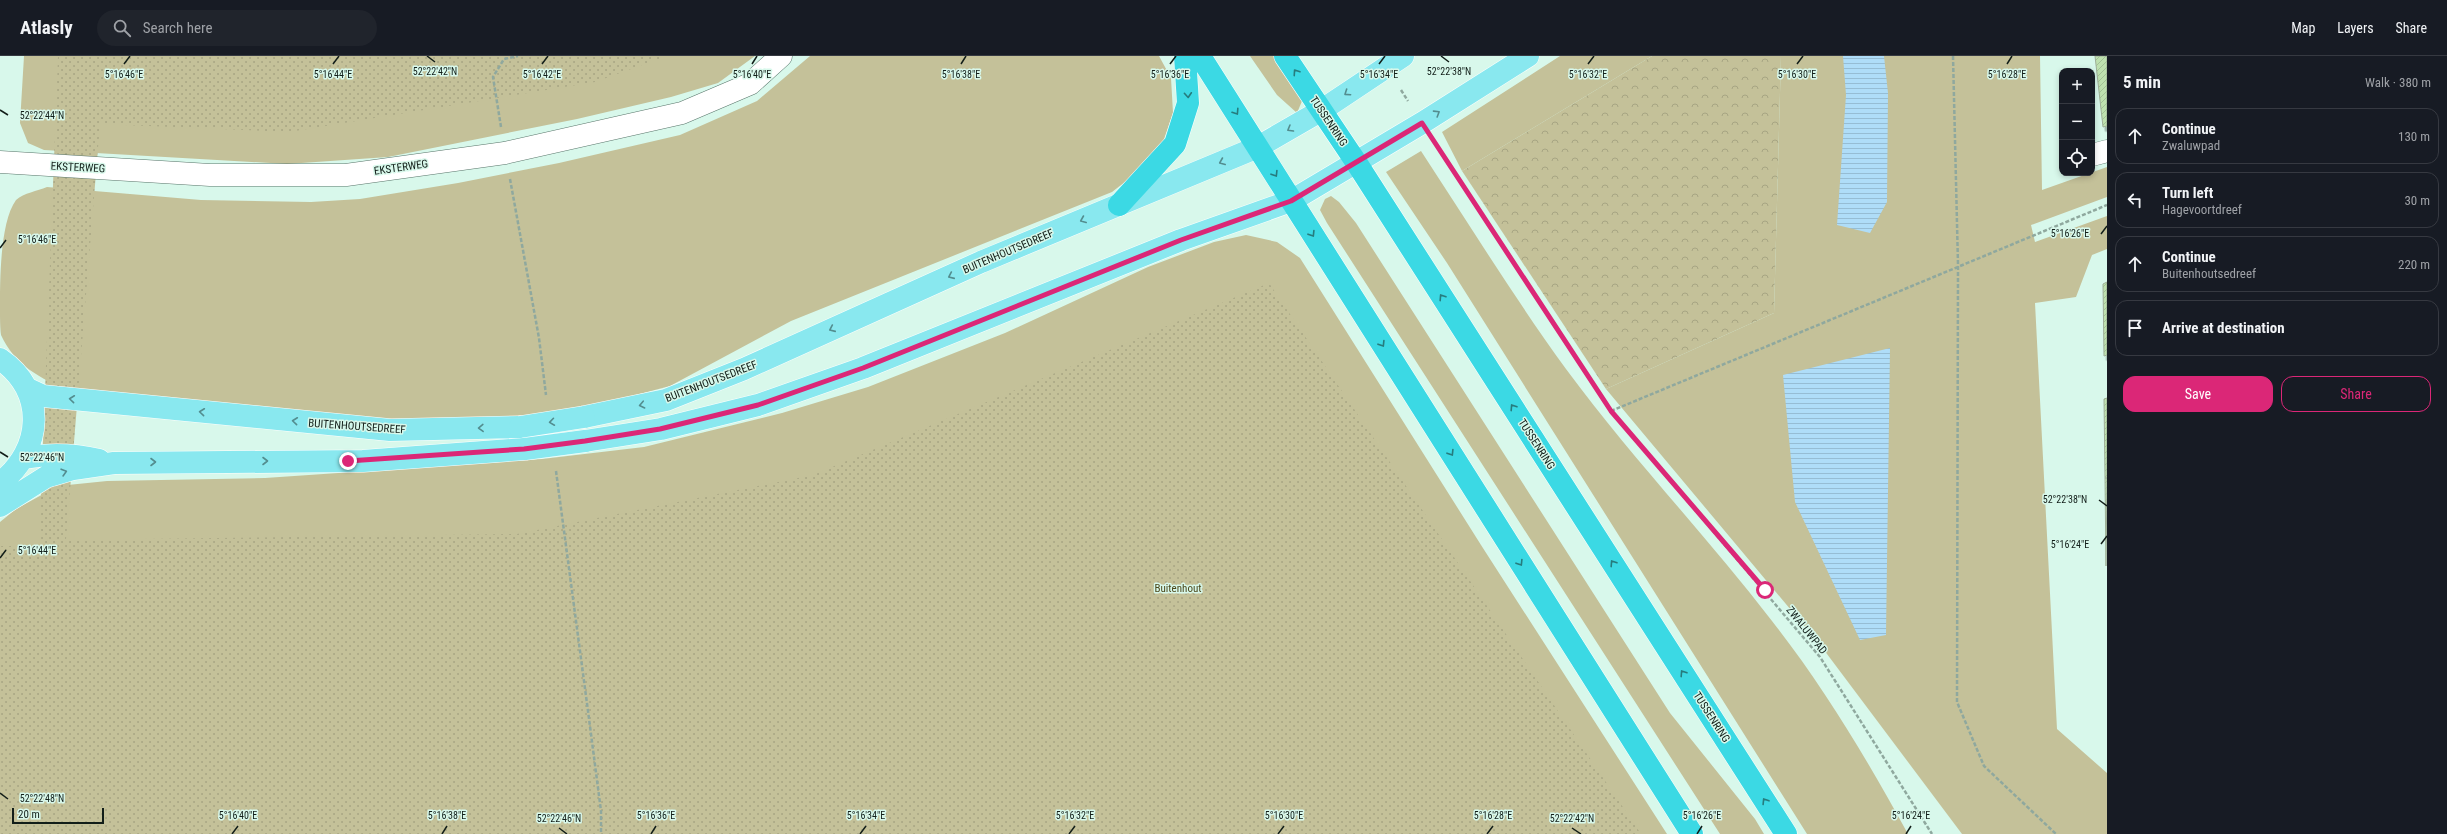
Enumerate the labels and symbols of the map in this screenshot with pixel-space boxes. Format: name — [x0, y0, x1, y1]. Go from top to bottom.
text: 52°22'42"N — [413, 66, 457, 77]
text: 52°22'38"N — [1427, 66, 1471, 77]
text: 5°16'46"E — [105, 69, 143, 80]
text: 5°16'44"E — [314, 69, 352, 80]
text: 5°16'42"E — [523, 69, 561, 80]
text: 5°16'40"E — [733, 69, 771, 80]
text: 5°16'38"E — [942, 69, 980, 80]
text: 5°16'36"E — [1151, 69, 1189, 80]
one-way arrow — [1294, 69, 1301, 76]
text: 5°16'34"E — [1360, 69, 1398, 80]
text: 5°16'32"E — [1569, 69, 1607, 80]
text: 5°16'30"E — [1778, 69, 1816, 80]
text: 5°16'28"E — [1988, 69, 2026, 80]
one-way arrow — [1345, 88, 1352, 95]
one-way arrow — [1183, 92, 1192, 98]
street label: TUSSENRING — [1307, 94, 1350, 149]
one-way arrow — [1231, 108, 1238, 115]
text: 52°22'44"N — [20, 110, 64, 121]
one-way arrow — [1433, 111, 1440, 118]
one-way arrow — [1287, 124, 1294, 131]
street label: EKSTERWEG — [373, 157, 429, 178]
one-way arrow — [1218, 157, 1225, 165]
street label: EKSTERWEG — [50, 160, 106, 175]
one-way arrow — [1270, 170, 1277, 177]
one-way arrow — [1080, 215, 1087, 223]
street label: BUITENHOUTSEDREEF — [961, 226, 1056, 277]
text: 5°16'26"E — [2051, 228, 2089, 239]
one-way arrow — [1307, 230, 1315, 237]
text: 5°16'46"E — [18, 234, 56, 245]
one-way arrow — [947, 271, 955, 279]
one-way arrow — [1440, 295, 1447, 302]
one-way arrow — [829, 325, 836, 333]
one-way arrow — [1377, 339, 1384, 346]
street label: BUITENHOUTSEDREEF — [663, 358, 759, 405]
one-way arrow — [69, 394, 75, 403]
one-way arrow — [638, 401, 645, 409]
one-way arrow — [1510, 404, 1517, 411]
one-way arrow — [199, 407, 205, 416]
one-way arrow — [292, 417, 298, 426]
street label: BUITENHOUTSEDREEF — [308, 417, 406, 436]
one-way arrow — [549, 417, 555, 426]
street label: TUSSENRING — [1515, 417, 1558, 472]
one-way arrow — [478, 424, 484, 432]
one-way arrow — [1446, 449, 1453, 456]
text: 52°22'46"N — [20, 452, 64, 463]
route end — [339, 452, 357, 470]
one-way arrow — [262, 457, 268, 465]
one-way arrow — [150, 458, 156, 466]
one-way arrow — [60, 468, 67, 477]
text: 52°22'38"N — [2043, 494, 2087, 505]
text: 5°16'24"E — [2051, 539, 2089, 550]
text: 5°16'44"E — [18, 545, 56, 556]
one-way arrow — [1516, 559, 1523, 566]
one-way arrow — [1610, 560, 1618, 567]
route start — [1756, 581, 1774, 599]
park label: Buitenhout — [1155, 582, 1202, 595]
street label: ZWALUWPAD — [1783, 604, 1830, 657]
one-way arrow — [1681, 670, 1688, 677]
street label: TUSSENRING — [1690, 690, 1733, 745]
text: 52°22'48"N — [20, 793, 64, 804]
one-way arrow — [1762, 798, 1770, 805]
scale bar — [12, 806, 104, 825]
text: 5°16'40"E — [219, 810, 257, 821]
text: 5°16'38"E — [428, 810, 466, 821]
text: 5°16'36"E — [637, 810, 675, 821]
text: 5°16'34"E — [847, 810, 885, 821]
text: 5°16'32"E — [1056, 810, 1094, 821]
text: 5°16'30"E — [1265, 810, 1303, 821]
text: 5°16'28"E — [1474, 810, 1512, 821]
text: 5°16'26"E — [1683, 810, 1721, 821]
text: 5°16'24"E — [1892, 810, 1930, 821]
text: 52°22'46"N — [537, 813, 581, 824]
text: 52°22'42"N — [1550, 813, 1594, 824]

